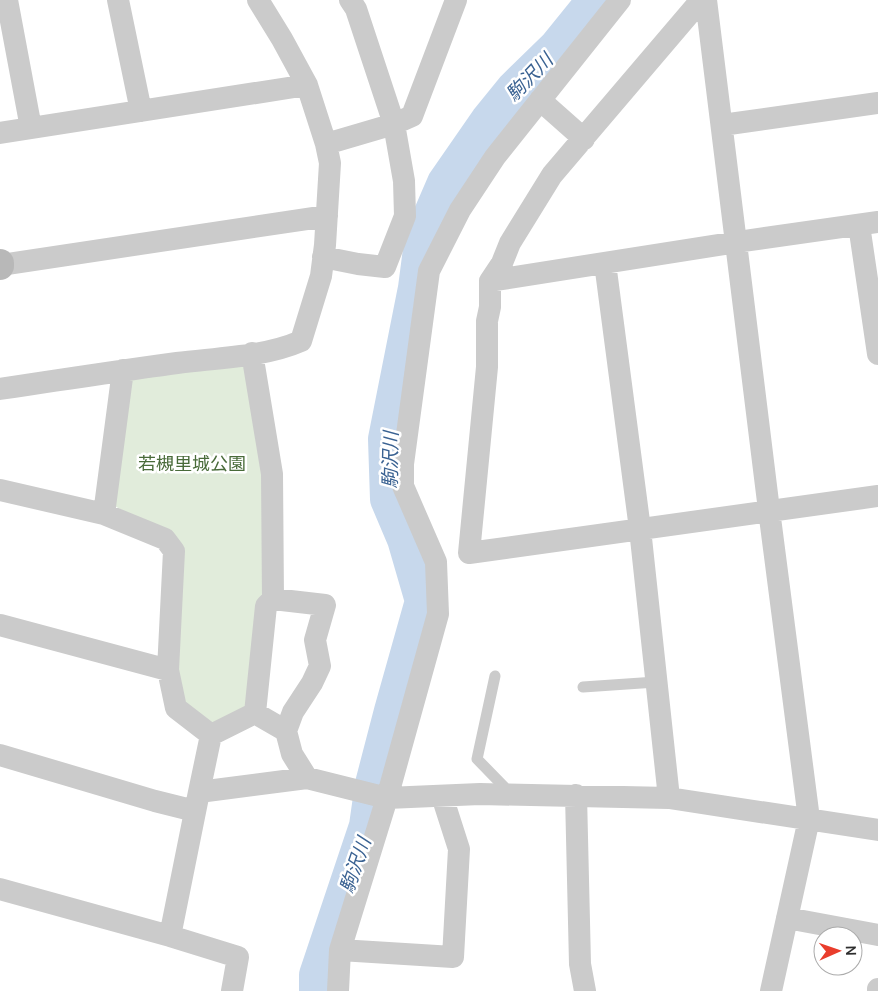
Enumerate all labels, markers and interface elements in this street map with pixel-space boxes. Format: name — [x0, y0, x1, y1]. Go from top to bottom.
water label: 駒沢川 — [500, 46, 560, 107]
water label: 駒沢川 — [377, 429, 404, 489]
park label: 若槻里城公園 — [138, 451, 246, 475]
water label: 駒沢川 — [333, 832, 377, 896]
north arrow — [813, 926, 863, 976]
text: N — [842, 945, 861, 956]

